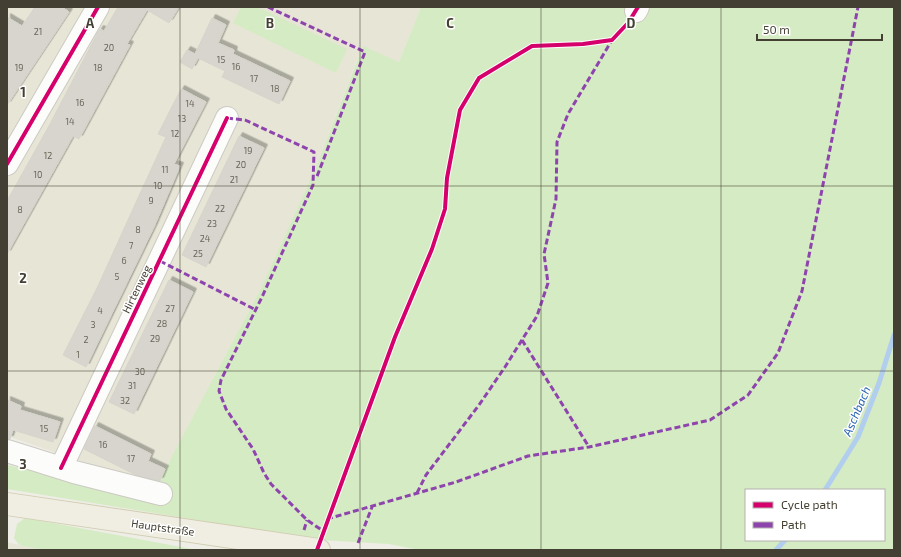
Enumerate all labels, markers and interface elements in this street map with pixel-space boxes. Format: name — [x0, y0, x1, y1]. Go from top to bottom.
text: A — [86, 15, 95, 31]
text: B — [266, 15, 274, 31]
text: C — [446, 15, 454, 31]
text: D — [627, 15, 636, 31]
scale bar — [757, 16, 882, 42]
text: 50 m — [763, 22, 790, 36]
house number: 21 — [34, 26, 42, 37]
house number: 20 — [104, 42, 114, 53]
house number: 15 — [217, 54, 225, 65]
house number: 16 — [232, 61, 240, 72]
house number: 19 — [15, 62, 23, 73]
house number: 18 — [93, 62, 103, 73]
house number: 17 — [250, 73, 258, 84]
house number: 18 — [270, 83, 280, 94]
text: 1 — [20, 84, 26, 100]
house number: 16 — [76, 97, 84, 108]
house number: 14 — [185, 98, 195, 109]
house number: 13 — [178, 113, 186, 124]
house number: 14 — [65, 116, 75, 127]
house number: 12 — [171, 128, 179, 139]
house number: 19 — [244, 145, 252, 156]
house number: 12 — [44, 150, 52, 161]
house number: 20 — [236, 159, 246, 170]
house number: 11 — [161, 164, 169, 175]
house number: 10 — [33, 169, 43, 180]
house number: 21 — [230, 174, 238, 185]
house number: 10 — [153, 180, 163, 191]
house number: 9 — [148, 195, 154, 206]
house number: 22 — [215, 203, 225, 214]
house number: 8 — [17, 204, 23, 215]
house number: 23 — [207, 218, 217, 229]
house number: 8 — [135, 224, 141, 235]
house number: 24 — [200, 233, 211, 244]
house number: 7 — [129, 240, 134, 251]
house number: 25 — [193, 248, 203, 259]
house number: 6 — [121, 255, 127, 266]
street label: Hirtenweg — [119, 263, 153, 315]
text: 2 — [19, 270, 27, 286]
house number: 5 — [115, 271, 120, 282]
house number: 27 — [165, 303, 175, 314]
house number: 4 — [97, 305, 103, 316]
house number: 28 — [157, 318, 167, 329]
house number: 3 — [90, 319, 96, 330]
house number: 29 — [150, 333, 160, 344]
house number: 2 — [83, 334, 89, 345]
house number: 1 — [76, 349, 80, 360]
house number: 30 — [135, 366, 145, 377]
house number: 31 — [128, 380, 136, 391]
water label: Aschbach — [839, 384, 873, 439]
house number: 32 — [120, 395, 130, 406]
house number: 15 — [40, 423, 48, 434]
house number: 16 — [99, 439, 107, 450]
house number: 17 — [127, 453, 135, 464]
text: 3 — [19, 456, 27, 472]
legend — [745, 489, 885, 541]
text: Cycle path — [781, 497, 838, 511]
street label: Hauptstraße — [131, 516, 196, 538]
text: Path — [781, 517, 806, 531]

